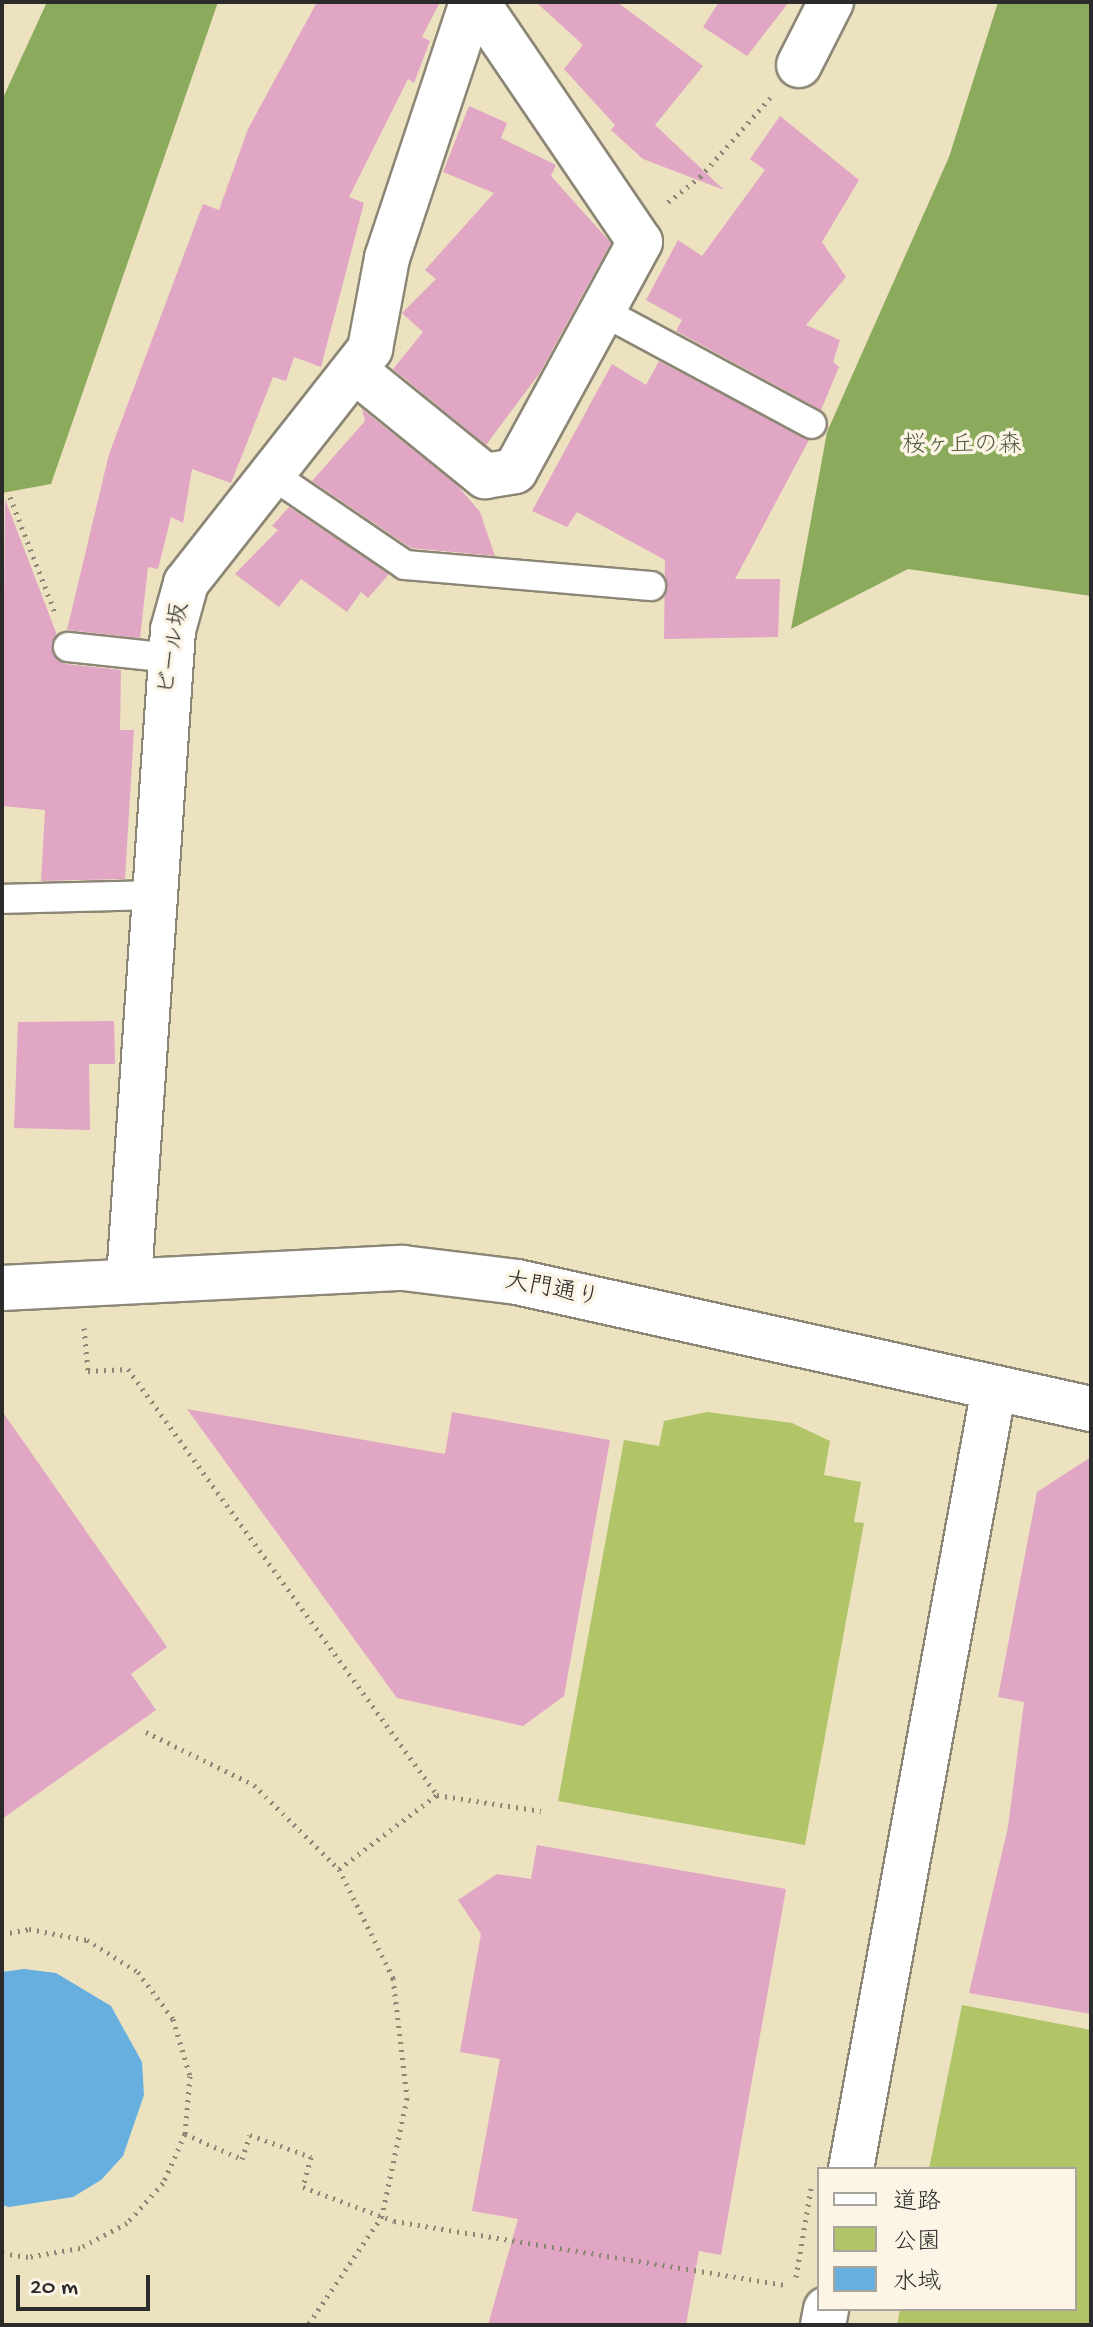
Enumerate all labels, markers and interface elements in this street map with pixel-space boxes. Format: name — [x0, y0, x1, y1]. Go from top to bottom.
park label: 桜ヶ丘の森 — [902, 433, 1022, 461]
street label: ビール坂 — [153, 600, 197, 698]
street label: 大門通り — [502, 1268, 602, 1314]
legend — [817, 2167, 1077, 2311]
text: 道路 — [893, 2189, 941, 2218]
text: 公園 — [893, 2229, 941, 2258]
scale bar — [20, 2259, 154, 2309]
text: 水域 — [893, 2269, 941, 2298]
text: 20 m — [30, 2274, 78, 2303]

